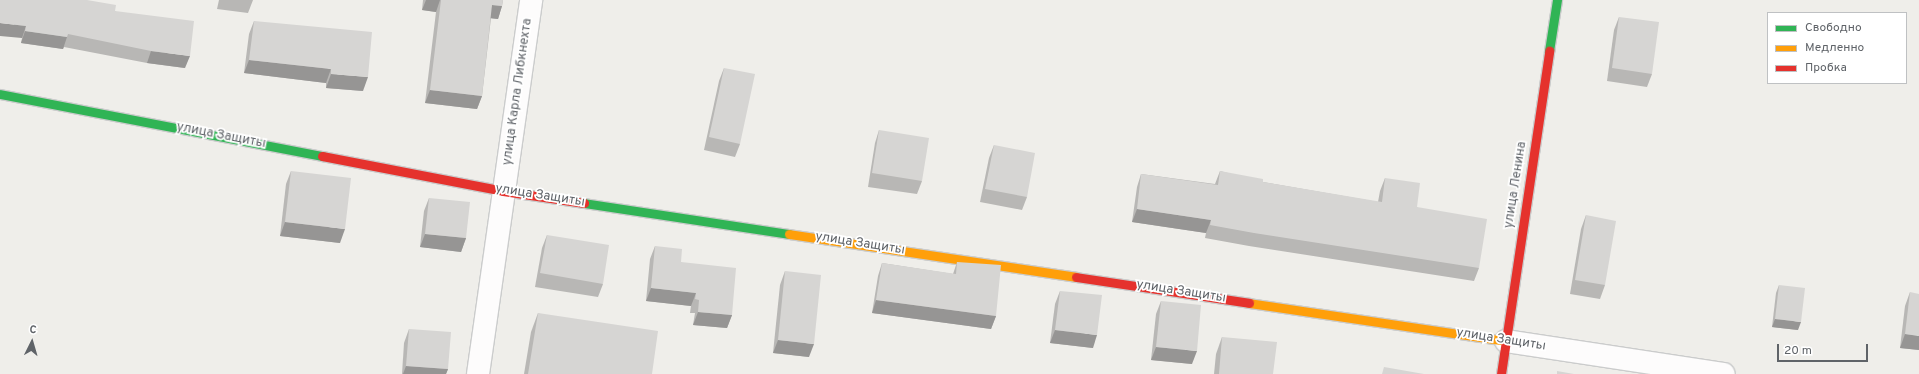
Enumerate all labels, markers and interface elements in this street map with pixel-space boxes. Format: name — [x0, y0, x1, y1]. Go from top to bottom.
legend — [1767, 12, 1907, 84]
street label: улица Карла Либкнехта — [500, 17, 536, 167]
text: Свободно — [1805, 20, 1862, 36]
text: Медленно — [1805, 40, 1864, 56]
text: Пробка — [1805, 60, 1847, 76]
street label: улица Защиты — [175, 120, 267, 152]
street label: улица Ленина — [1501, 140, 1531, 230]
street label: улица Защиты — [494, 181, 586, 211]
street label: улица Защиты — [814, 229, 906, 259]
street label: улица Защиты — [1135, 277, 1227, 307]
north arrow — [12, 322, 52, 362]
text: С — [29, 323, 37, 337]
street label: улица Защиты — [1455, 325, 1547, 355]
scale bar — [1779, 336, 1870, 362]
text: 20 m — [1784, 343, 1812, 359]

